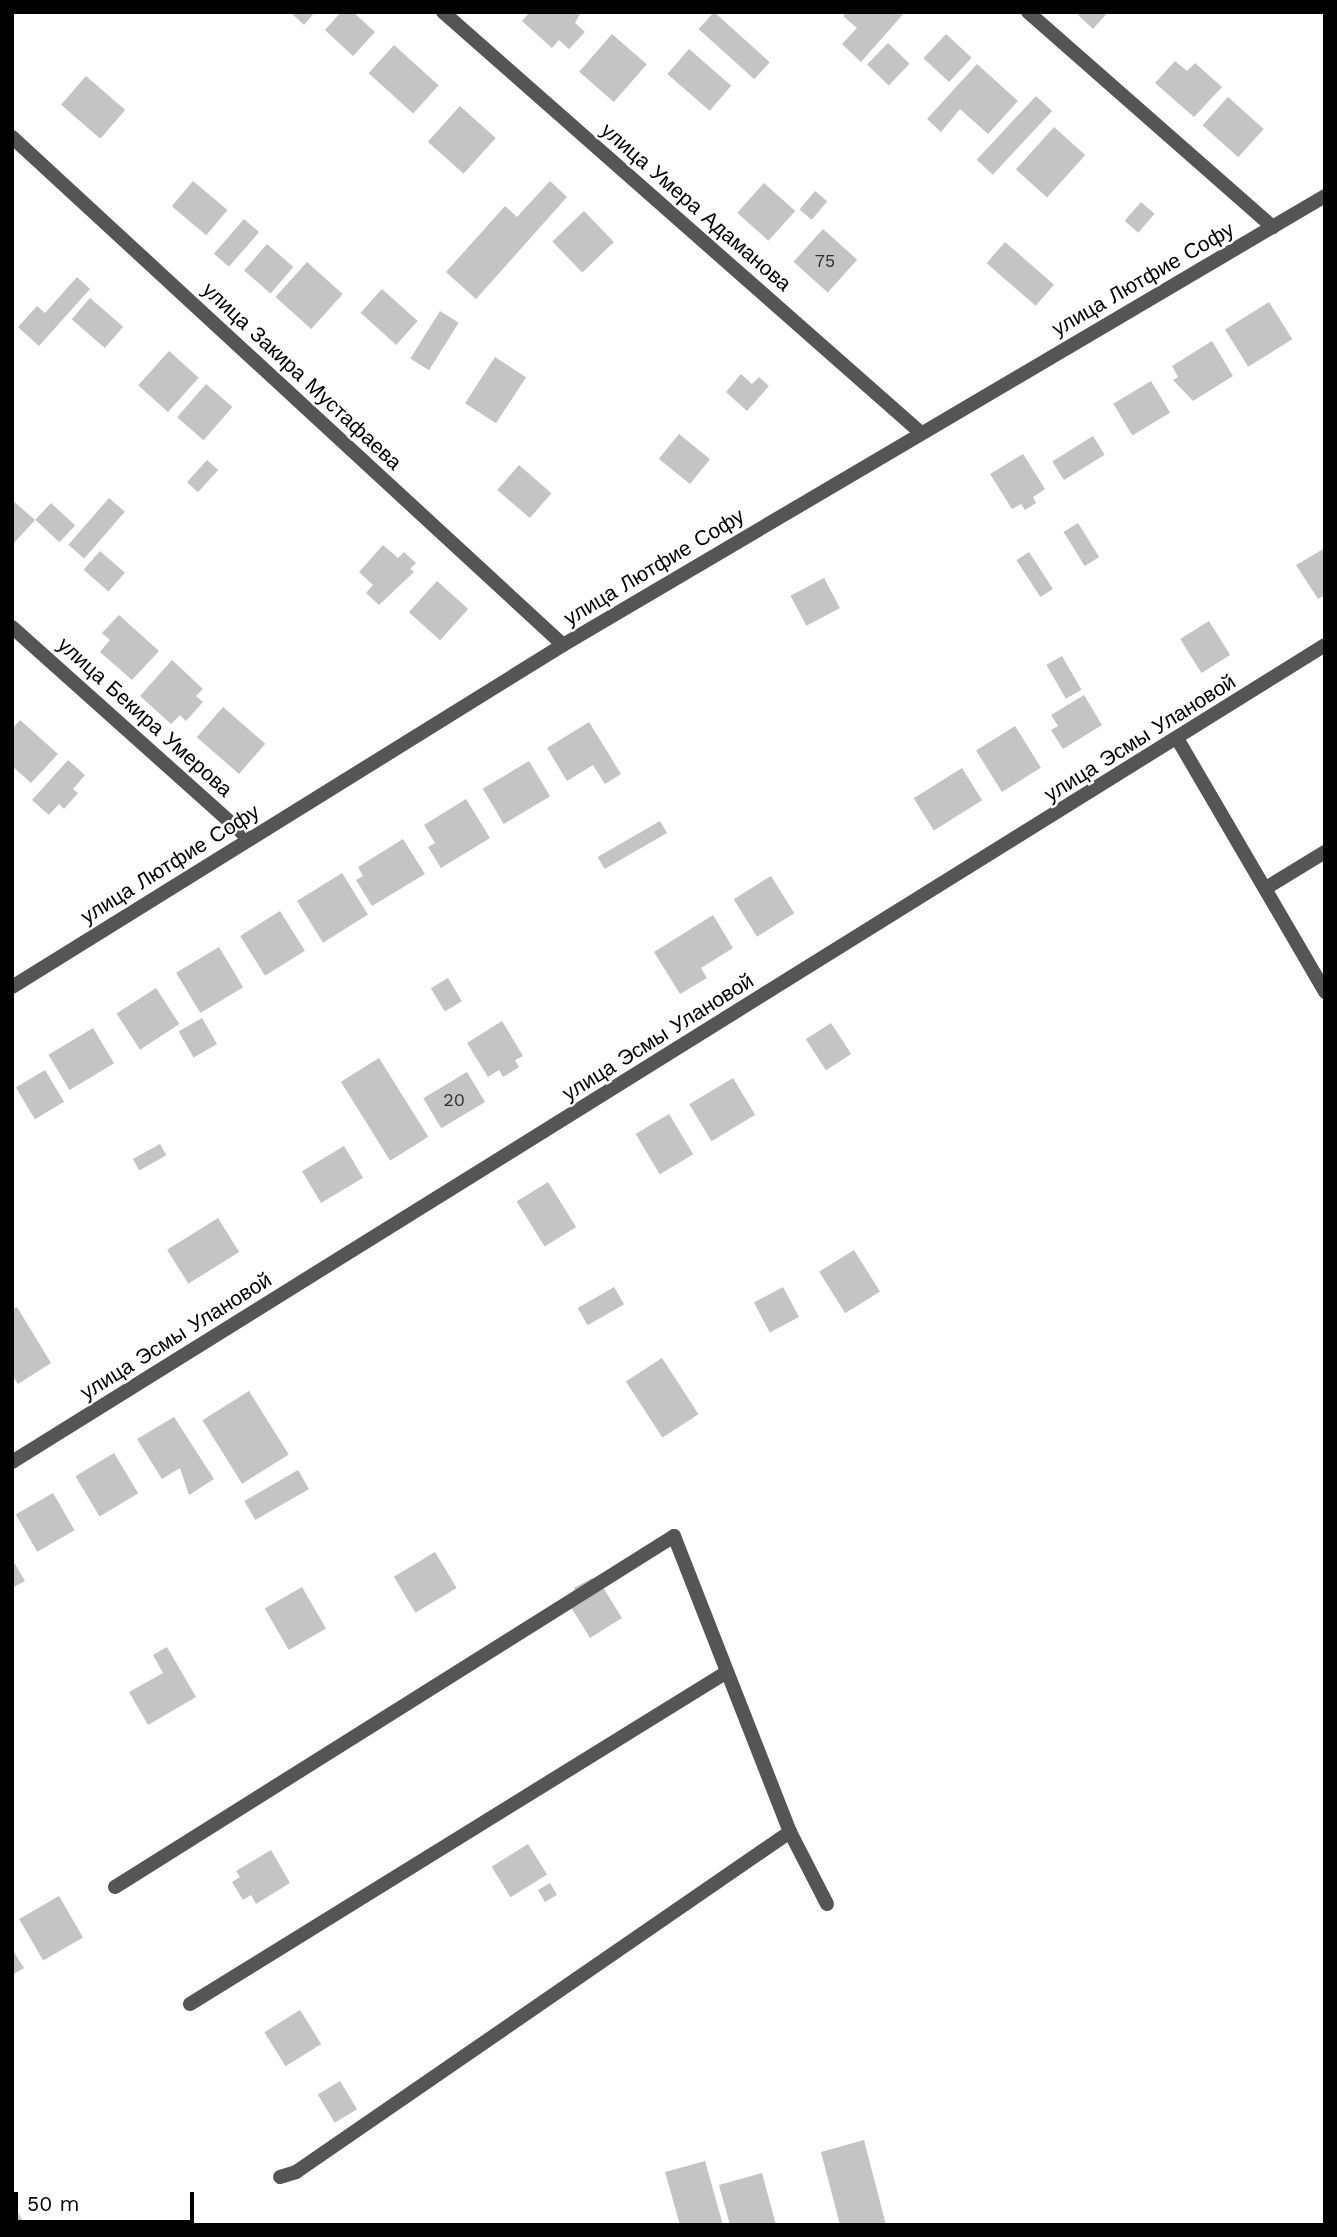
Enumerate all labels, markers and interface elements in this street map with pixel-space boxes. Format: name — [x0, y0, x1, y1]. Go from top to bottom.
street label: улица Умера Адаманова — [596, 117, 796, 297]
street label: улица Лютфие Софу — [1048, 217, 1238, 341]
house number: 75 — [815, 250, 835, 272]
street label: улица Закира Мустафаева — [197, 277, 407, 475]
street label: улица Лютфие Софу — [559, 503, 749, 631]
street label: улица Бекира Умерова — [52, 632, 238, 802]
street label: улица Эсмы Улановой — [1040, 669, 1240, 807]
street label: улица Лютфие Софу — [76, 799, 264, 929]
street label: улица Эсмы Улановой — [558, 968, 758, 1106]
house number: 20 — [443, 1089, 465, 1111]
street label: улица Эсмы Улановой — [76, 1267, 276, 1405]
scale bar — [18, 2178, 198, 2222]
text: 50 m — [27, 2191, 79, 2216]

